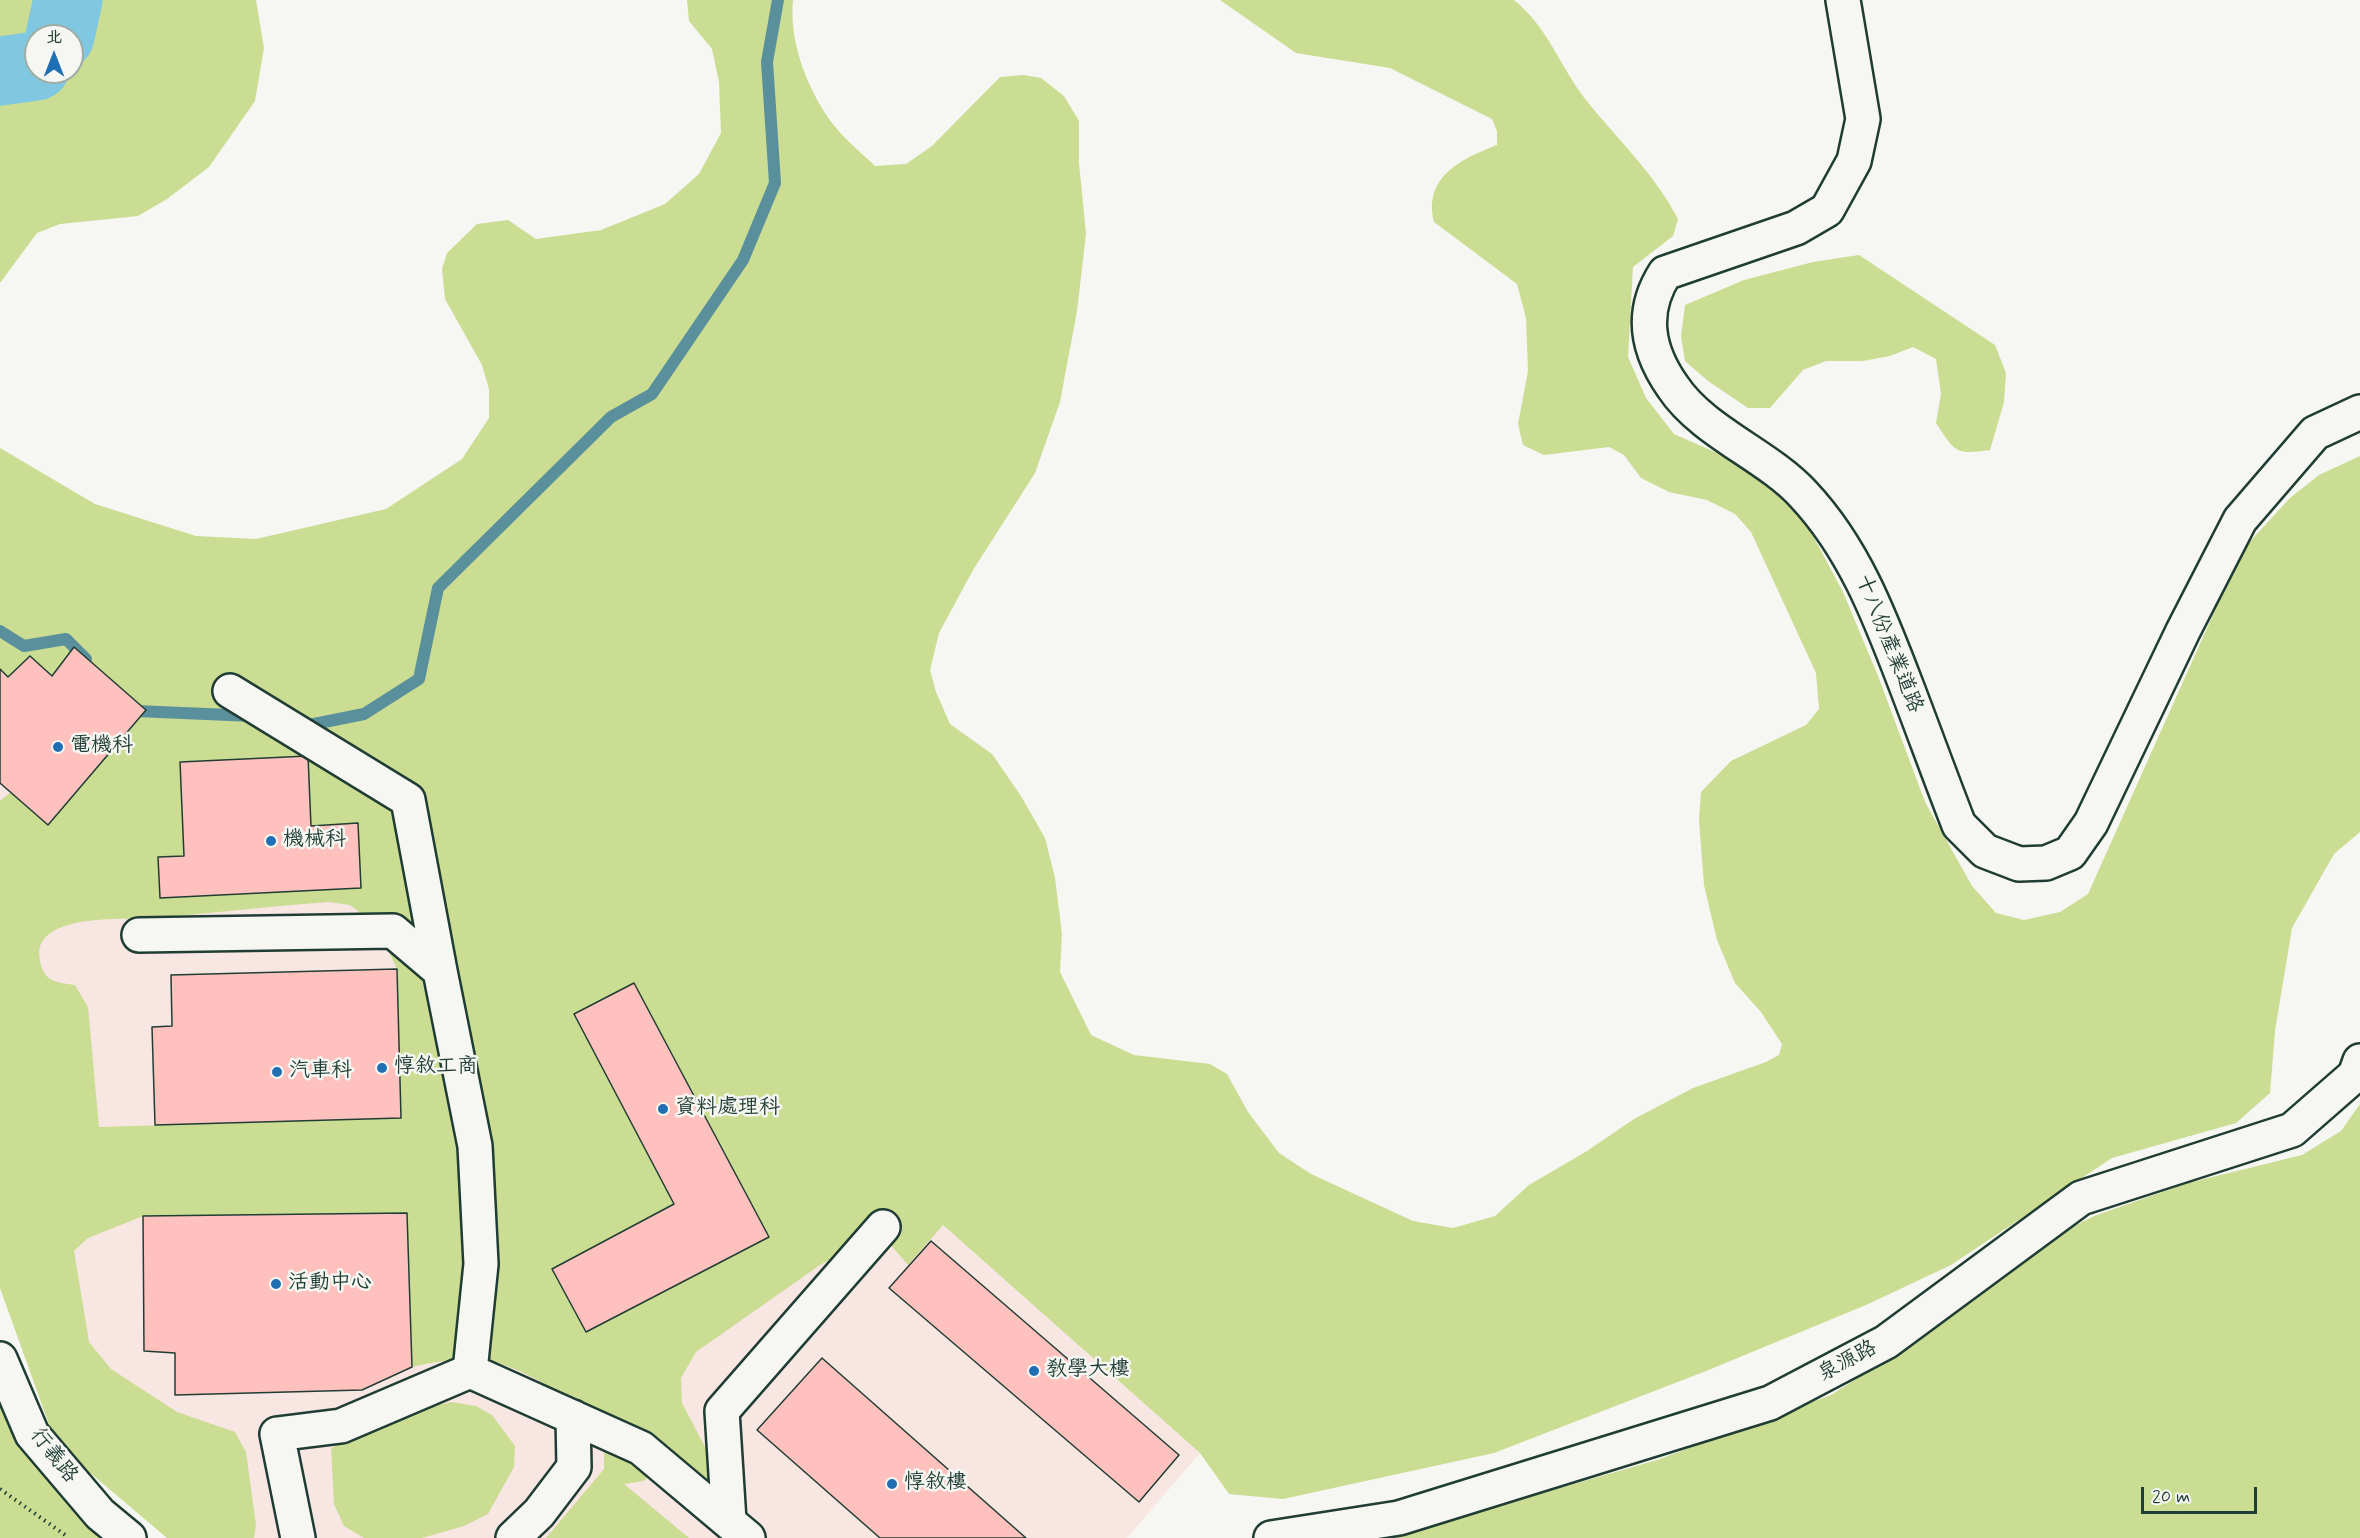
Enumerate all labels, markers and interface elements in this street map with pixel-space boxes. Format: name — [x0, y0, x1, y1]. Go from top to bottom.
north arrow — [24, 24, 84, 84]
text: 北 — [46, 27, 62, 48]
street label: 十八份產業道路 — [1849, 571, 1927, 717]
place label: 電機科 — [70, 734, 133, 760]
marker: 電機科 — [51, 740, 65, 754]
place label: 機械科 — [283, 828, 346, 854]
marker: 機械科 — [264, 834, 278, 848]
place label: 惇敘工商 — [394, 1055, 478, 1081]
place label: 汽車科 — [289, 1059, 352, 1085]
marker: 惇敘工商 — [375, 1061, 389, 1075]
marker: 汽車科 — [270, 1065, 284, 1079]
place label: 資料處理科 — [675, 1096, 780, 1122]
marker: 資料處理科 — [656, 1102, 670, 1116]
place label: 活動中心 — [288, 1271, 372, 1297]
marker: 活動中心 — [269, 1277, 283, 1291]
street label: 泉源路 — [1814, 1336, 1882, 1388]
place label: 教學大樓 — [1046, 1358, 1130, 1384]
marker: 教學大樓 — [1027, 1364, 1041, 1378]
street label: 行義路 — [24, 1423, 82, 1489]
place label: 惇敘樓 — [904, 1471, 967, 1497]
scale bar — [2144, 1475, 2260, 1513]
marker: 惇敘樓 — [885, 1477, 899, 1491]
text: 20 m — [2152, 1485, 2190, 1509]

